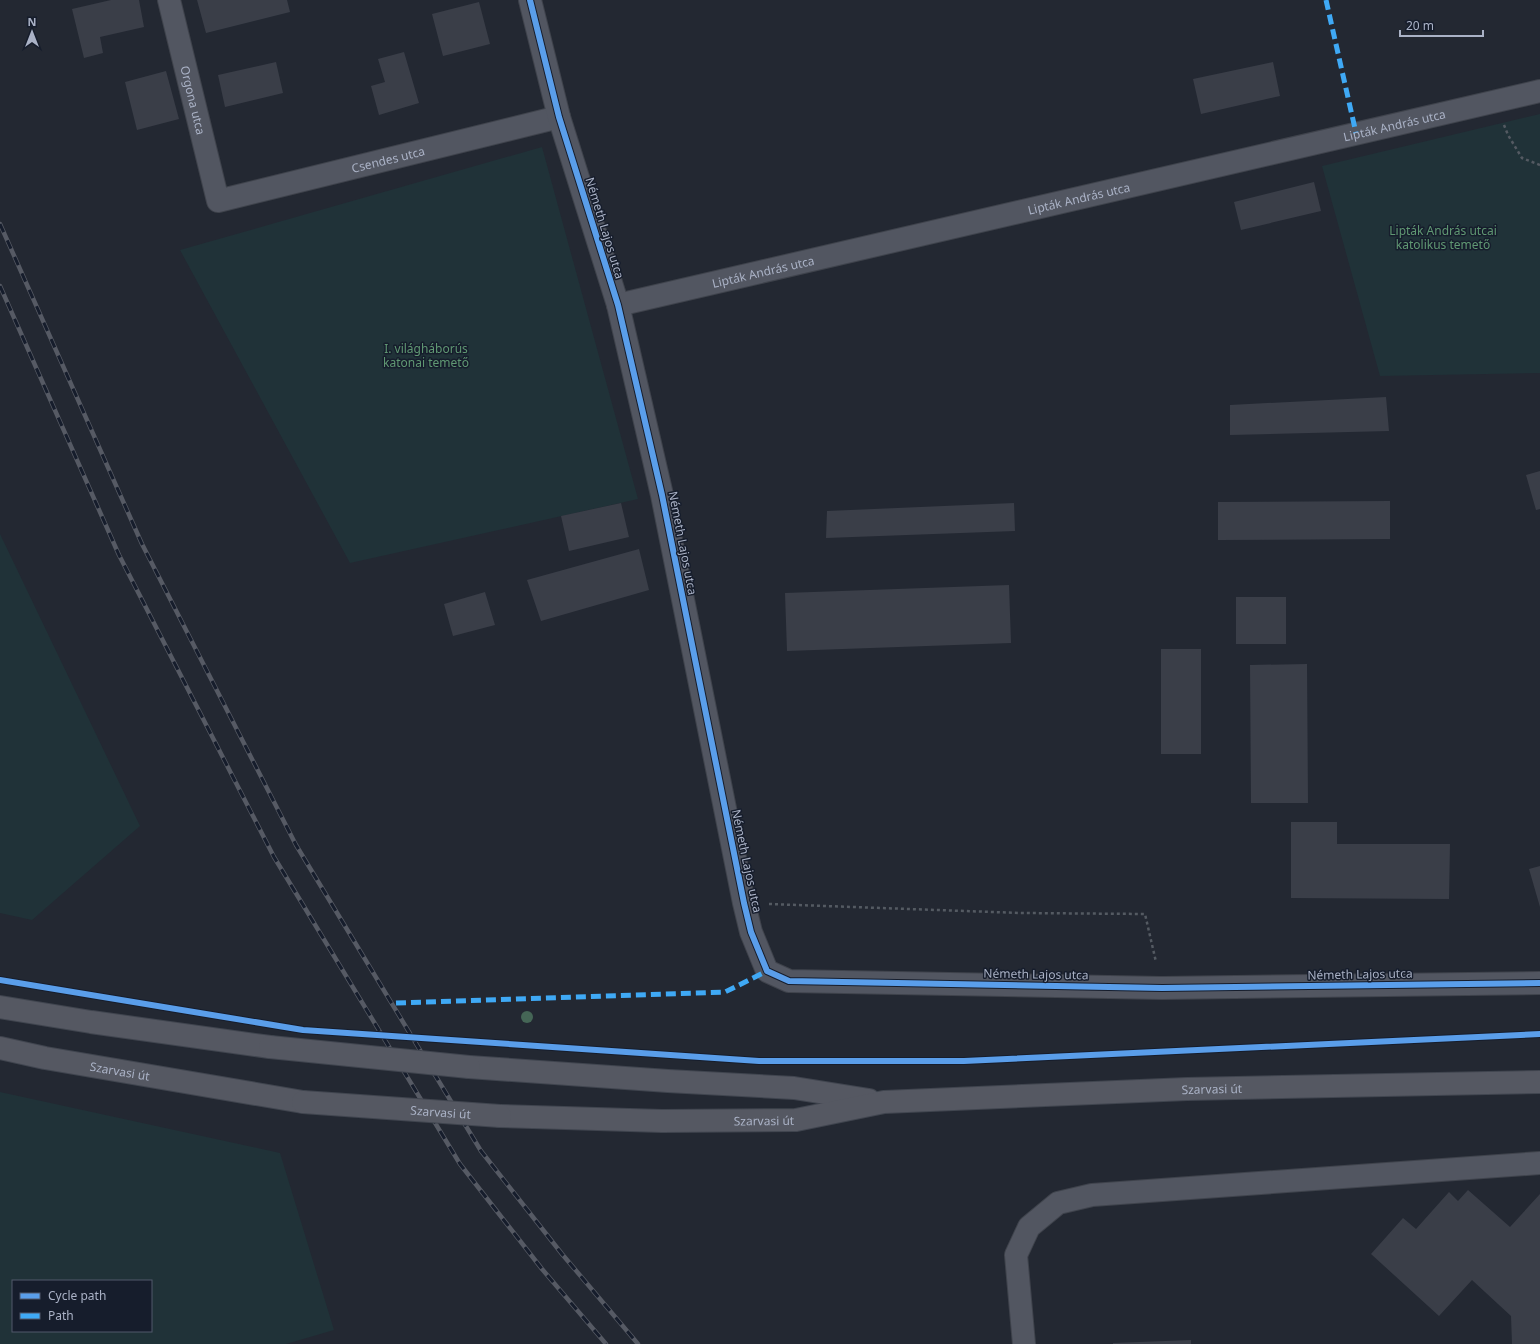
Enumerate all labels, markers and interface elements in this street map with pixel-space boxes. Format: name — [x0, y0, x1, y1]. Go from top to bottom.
north arrow — [12, 12, 52, 52]
scale bar — [1400, 12, 1483, 38]
text: N — [28, 14, 36, 29]
text: 20 m — [1406, 17, 1434, 34]
street label: Orgona utca — [177, 64, 210, 136]
street label: Lipták András utca — [1342, 105, 1447, 145]
street label: Csendes utca — [350, 142, 426, 176]
street label: Németh Lajos utca — [581, 175, 629, 281]
street label: Lipták András utca — [1026, 178, 1132, 218]
park label: Lipták András utcai katolikus temető — [1389, 222, 1497, 253]
street label: Lipták András utca — [710, 251, 816, 291]
park label: I. világháborús katonai temető — [383, 340, 469, 371]
street label: Németh Lajos utca — [665, 490, 701, 596]
street label: Németh Lajos utca — [728, 808, 766, 914]
street label: Németh Lajos utca — [983, 965, 1089, 983]
street label: Németh Lajos utca — [1307, 965, 1413, 983]
street label: Szarvasi út — [89, 1057, 152, 1084]
street label: Szarvasi út — [1181, 1079, 1243, 1098]
street label: Szarvasi út — [410, 1101, 472, 1122]
street label: Szarvasi út — [734, 1112, 795, 1129]
legend — [12, 1280, 152, 1332]
text: Cycle path — [48, 1287, 106, 1304]
text: Path — [48, 1307, 74, 1324]

